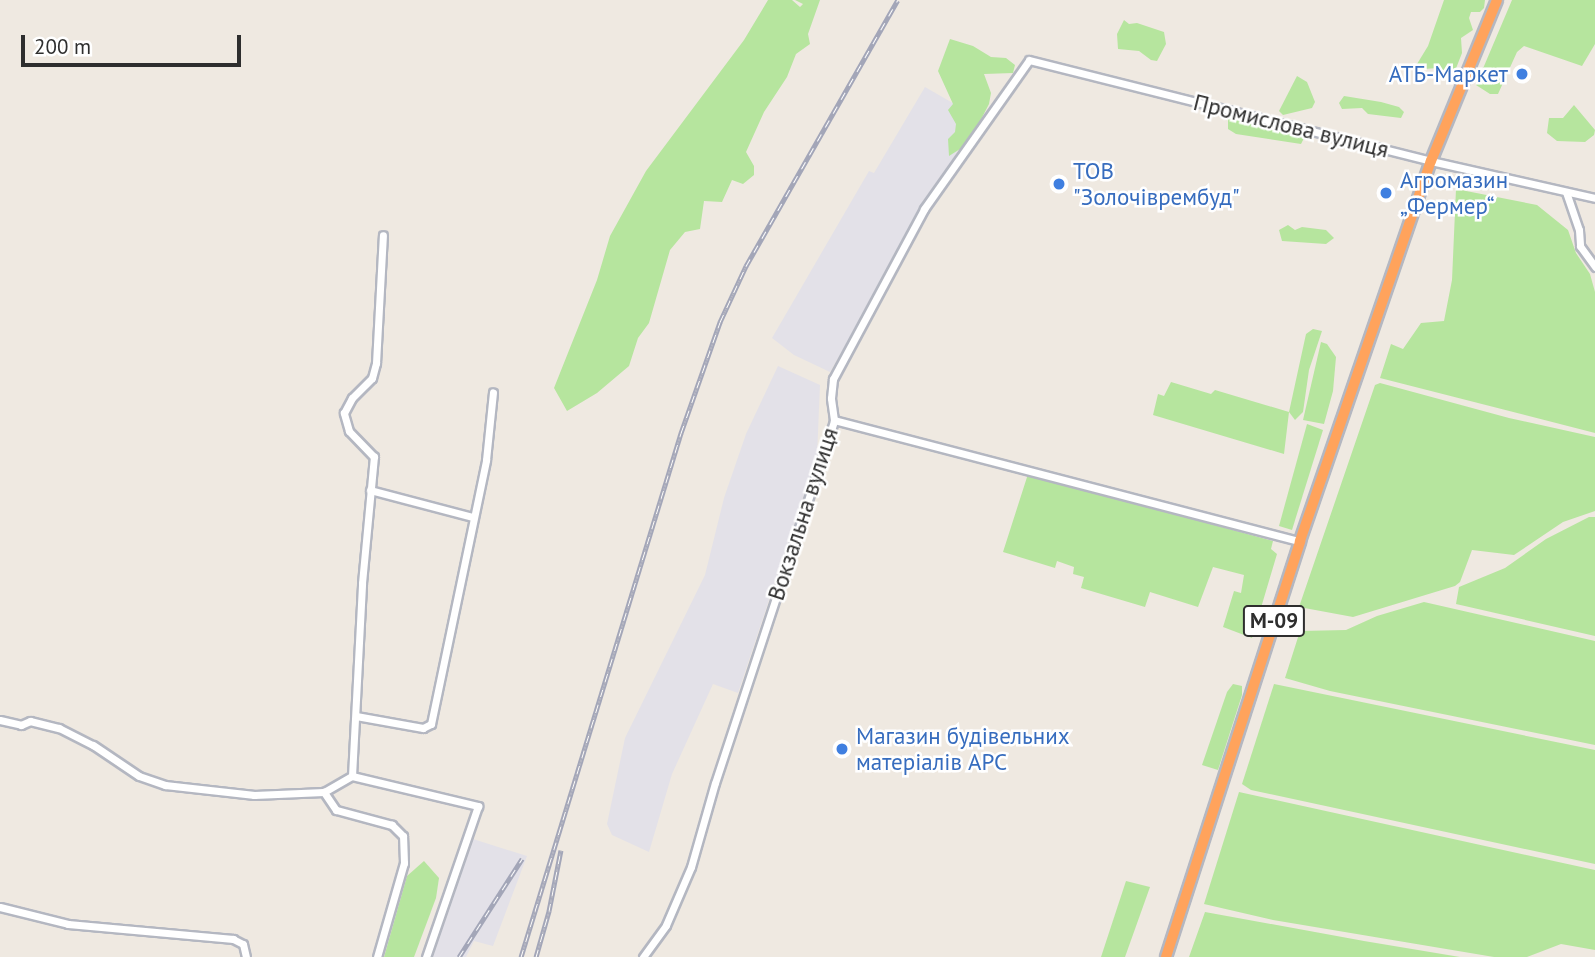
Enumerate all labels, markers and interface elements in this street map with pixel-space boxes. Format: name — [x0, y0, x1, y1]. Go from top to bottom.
scale bar — [24, 21, 245, 65]
text: 200 m — [34, 33, 91, 60]
place label: АТБ-Маркет — [1389, 60, 1508, 88]
marker: АТБ-Маркет — [1514, 66, 1530, 82]
street label: Промислова вулиця — [1191, 88, 1391, 164]
place label: ТОВ "Золочіврембуд" — [1073, 157, 1240, 211]
place label: Агромазин „Фермер“ — [1400, 166, 1508, 220]
marker: ТОВ "Золочіврембуд" — [1051, 176, 1067, 192]
marker: Агромазин „Фермер“ — [1378, 185, 1394, 201]
street label: Вокзальна вулиця — [762, 424, 844, 604]
road number: М-09 — [1242, 604, 1306, 638]
place label: Магазин будівельних матеріалів APC — [856, 722, 1070, 776]
marker: Магазин будівельних матеріалів APC — [834, 741, 850, 757]

